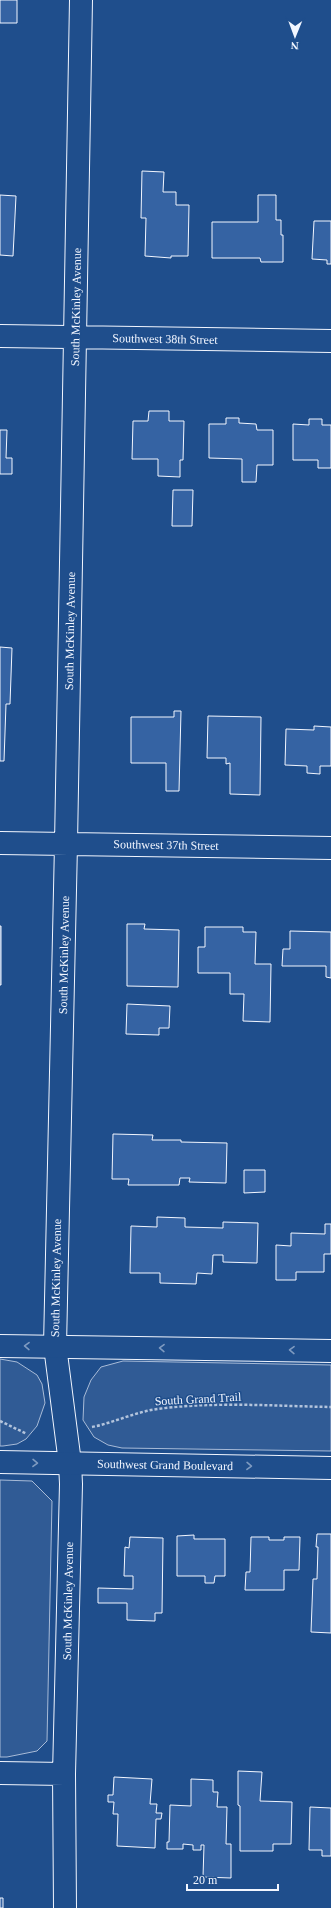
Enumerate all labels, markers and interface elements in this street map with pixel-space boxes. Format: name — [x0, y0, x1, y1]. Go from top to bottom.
north arrow — [275, 16, 315, 56]
text: N — [291, 40, 299, 52]
street label: South McKinley Avenue — [68, 248, 84, 366]
street label: Southwest 38th Street — [112, 331, 218, 347]
street label: South McKinley Avenue — [62, 572, 78, 690]
street label: Southwest 37th Street — [113, 837, 219, 853]
street label: South McKinley Avenue — [56, 896, 72, 1014]
street label: South McKinley Avenue — [48, 1219, 64, 1337]
one-way arrow — [24, 1342, 30, 1350]
one-way arrow — [159, 1344, 165, 1352]
one-way arrow — [289, 1346, 295, 1354]
street label: South Grand Trail — [154, 1390, 242, 1408]
street label: Southwest Grand Boulevard — [97, 1457, 233, 1473]
one-way arrow — [32, 1459, 38, 1467]
one-way arrow — [246, 1462, 252, 1470]
street label: South McKinley Avenue — [60, 1542, 76, 1660]
scale bar — [187, 1866, 278, 1892]
text: 20 m — [193, 1873, 218, 1887]

